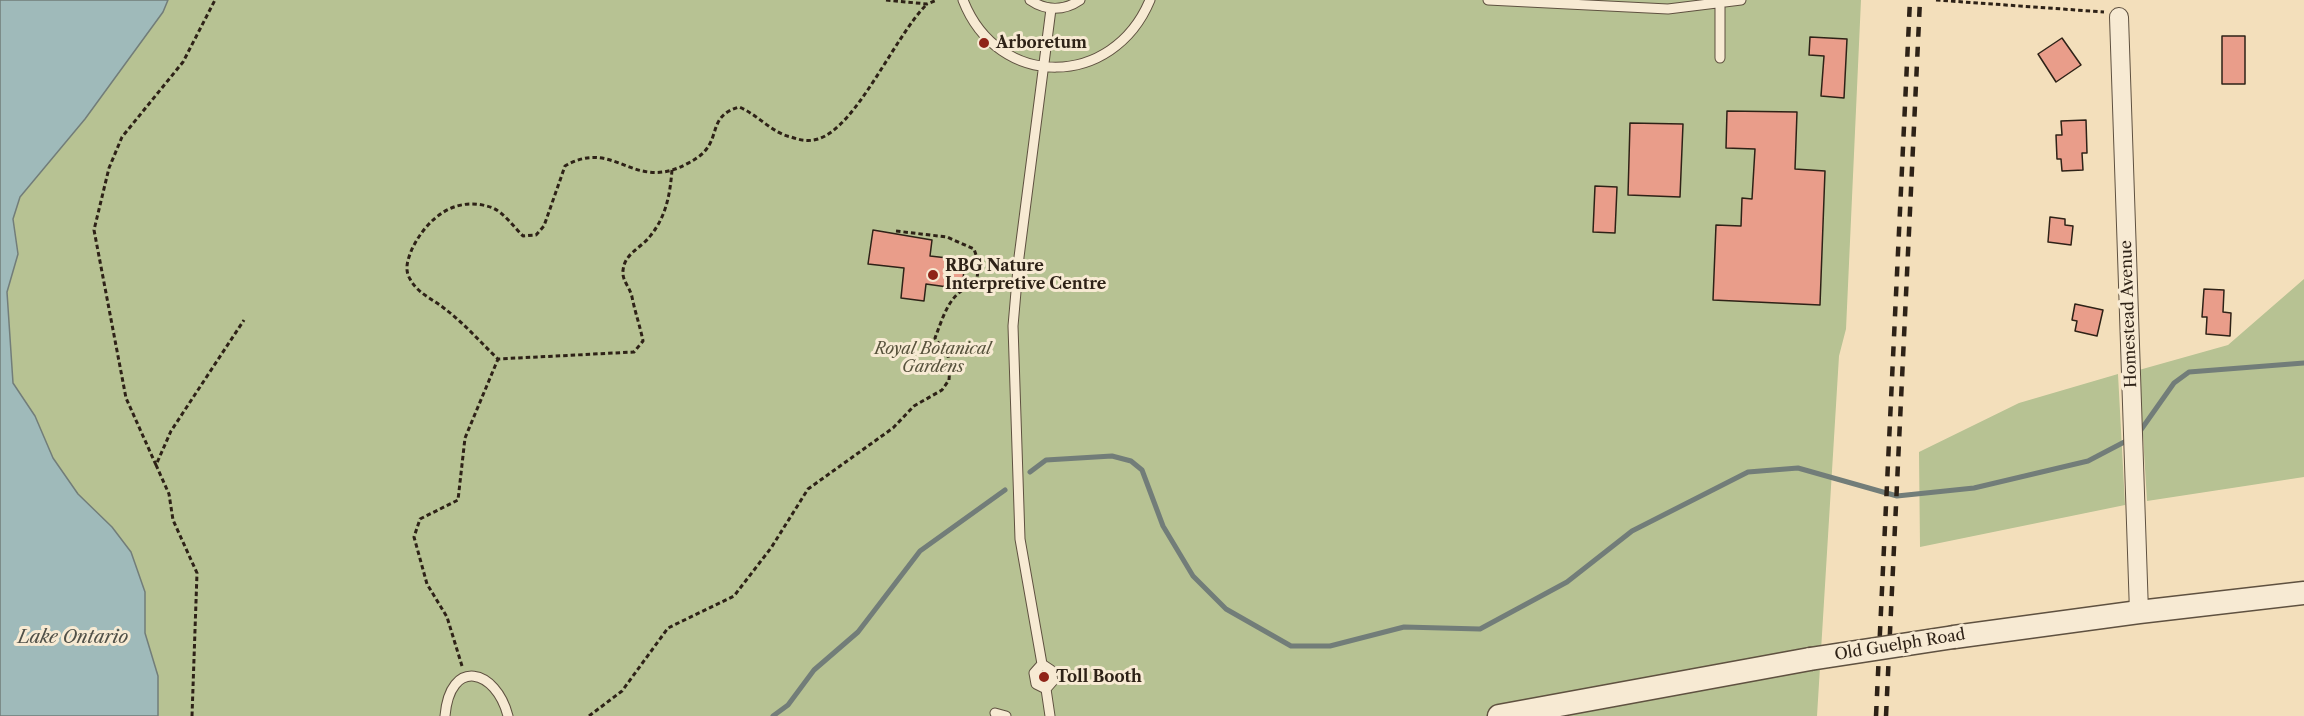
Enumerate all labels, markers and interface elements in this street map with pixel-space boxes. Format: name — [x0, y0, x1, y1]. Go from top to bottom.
place label: Arboretum — [996, 33, 1087, 53]
marker: Arboretum — [977, 36, 991, 50]
street label: Homestead Avenue — [2117, 240, 2141, 388]
place label: RBG Nature Interpretive Centre — [945, 256, 1106, 294]
marker: RBG Nature Interpretive Centre — [926, 268, 940, 282]
park label: Royal Botanical Gardens — [875, 339, 991, 377]
street label: Old Guelph Road — [1833, 625, 1967, 665]
water label: Lake Ontario — [18, 627, 128, 649]
place label: Toll Booth — [1056, 667, 1142, 687]
marker: Toll Booth — [1037, 670, 1051, 684]

